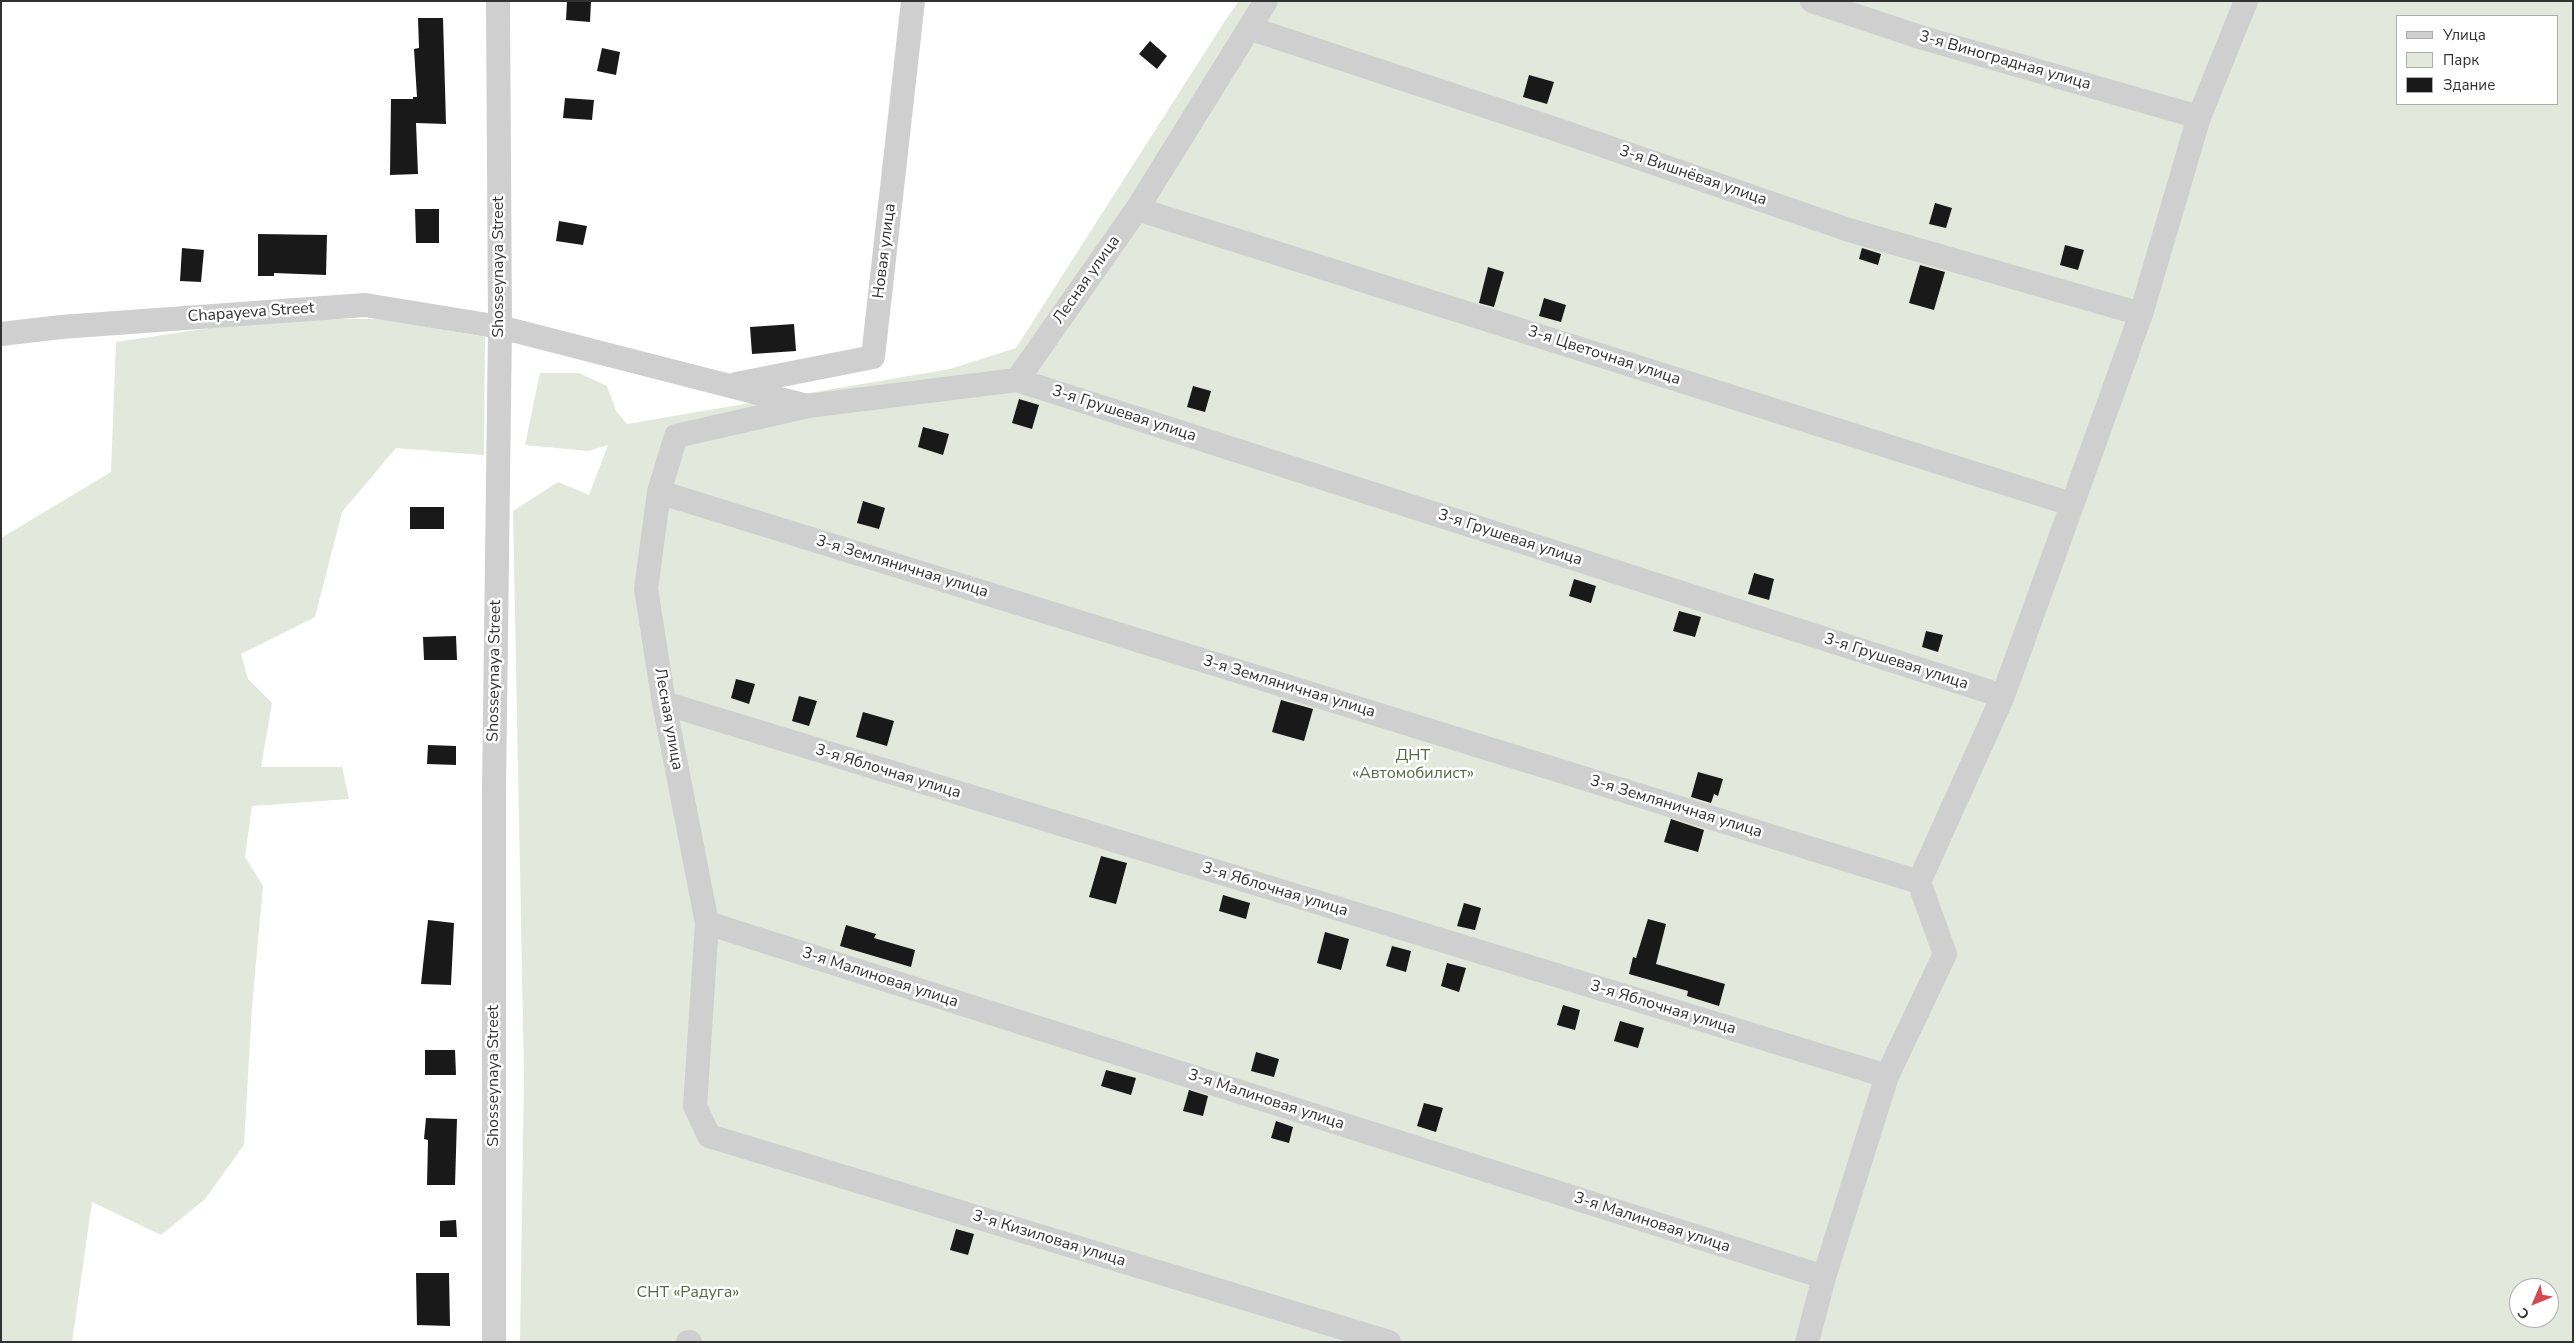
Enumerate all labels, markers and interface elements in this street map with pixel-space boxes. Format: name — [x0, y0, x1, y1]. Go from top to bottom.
legend — [2396, 15, 2559, 105]
text: Улица — [2443, 25, 2486, 45]
street label: 3-я Виноградная улица — [1917, 27, 2093, 95]
text: Парк — [2443, 50, 2479, 70]
text: Здание — [2443, 75, 2495, 95]
street label: 3-я Вишнёвая улица — [1617, 142, 1769, 210]
street label: Shosseynaya Street — [489, 196, 509, 338]
street label: Новая улица — [870, 202, 900, 300]
street label: Лесная улица — [1049, 232, 1125, 328]
street label: Chapayeva Street — [187, 299, 315, 327]
street label: 3-я Цветочная улица — [1525, 322, 1683, 390]
street label: 3-я Грушевая улица — [1049, 382, 1199, 446]
street label: 3-я Грушевая улица — [1435, 506, 1585, 570]
street label: 3-я Земляничная улица — [813, 532, 991, 602]
street label: Shosseynaya Street — [484, 600, 506, 742]
street label: 3-я Грушевая улица — [1821, 630, 1971, 694]
street label: 3-я Земляничная улица — [1200, 652, 1378, 722]
street label: Лесная улица — [650, 666, 686, 772]
street label: 3-я Яблочная улица — [813, 741, 963, 803]
park label: ДНТ «Автомобилист» — [1352, 746, 1474, 784]
street label: 3-я Земляничная улица — [1587, 772, 1765, 842]
street label: 3-я Яблочная улица — [1200, 859, 1350, 921]
street label: 3-я Малиновая улица — [799, 944, 961, 1012]
street label: 3-я Яблочная улица — [1588, 977, 1738, 1039]
street label: Shosseynaya Street — [484, 1005, 504, 1147]
street label: 3-я Малиновая улица — [1185, 1066, 1347, 1134]
street label: 3-я Малиновая улица — [1571, 1189, 1733, 1257]
street label: 3-я Кизиловая улица — [970, 1207, 1128, 1271]
north arrow — [2509, 1278, 2559, 1328]
park label: СНТ «Радуга» — [637, 1283, 739, 1303]
text: С — [2514, 1303, 2534, 1323]

